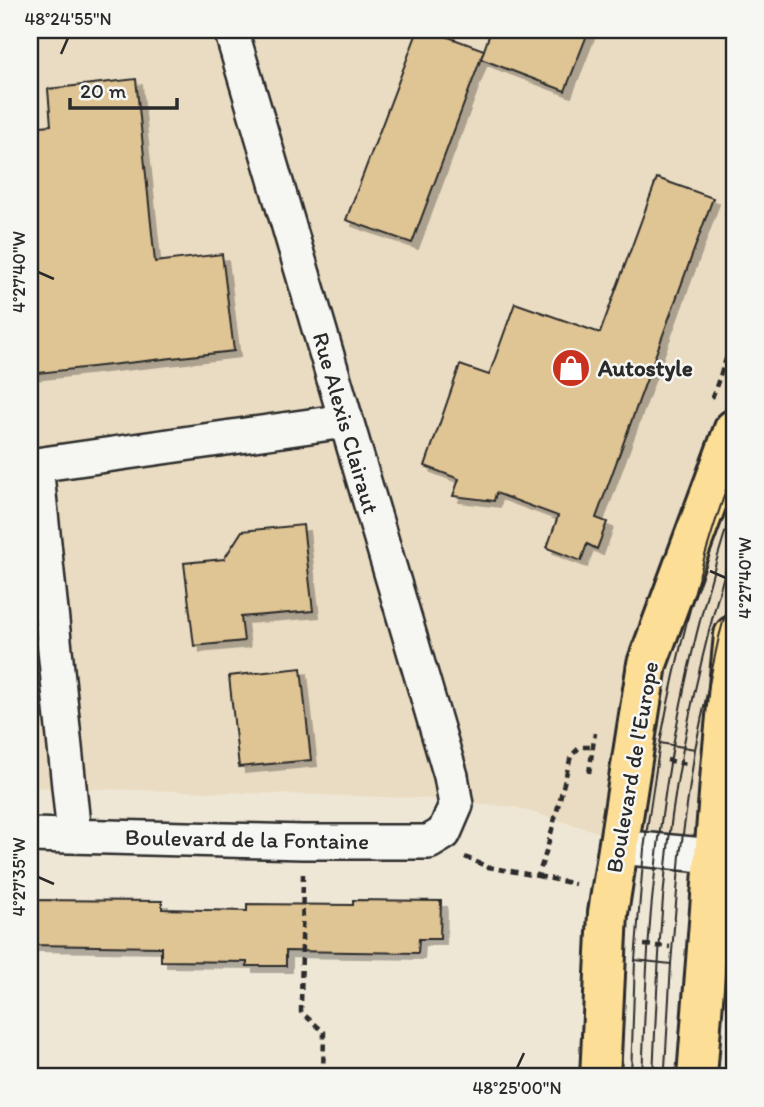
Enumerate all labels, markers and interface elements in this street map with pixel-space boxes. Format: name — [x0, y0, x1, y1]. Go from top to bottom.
text: 48°24'55"N — [24, 8, 112, 30]
scale bar — [70, 66, 177, 110]
text: 20 m — [80, 78, 127, 103]
text: 4°27'40"W — [8, 231, 30, 313]
street label: Rue Alexis Clairaut — [307, 329, 385, 517]
shop icon: Autostyle — [550, 347, 592, 389]
place label: Autostyle — [597, 354, 693, 382]
text: 4°27'40"W — [734, 537, 756, 619]
street label: Boulevard de l'Europe — [600, 659, 664, 875]
street label: Boulevard de la Fontaine — [125, 823, 369, 855]
text: 4°27'35"W — [8, 837, 30, 917]
text: 48°25'00"N — [472, 1077, 562, 1099]

